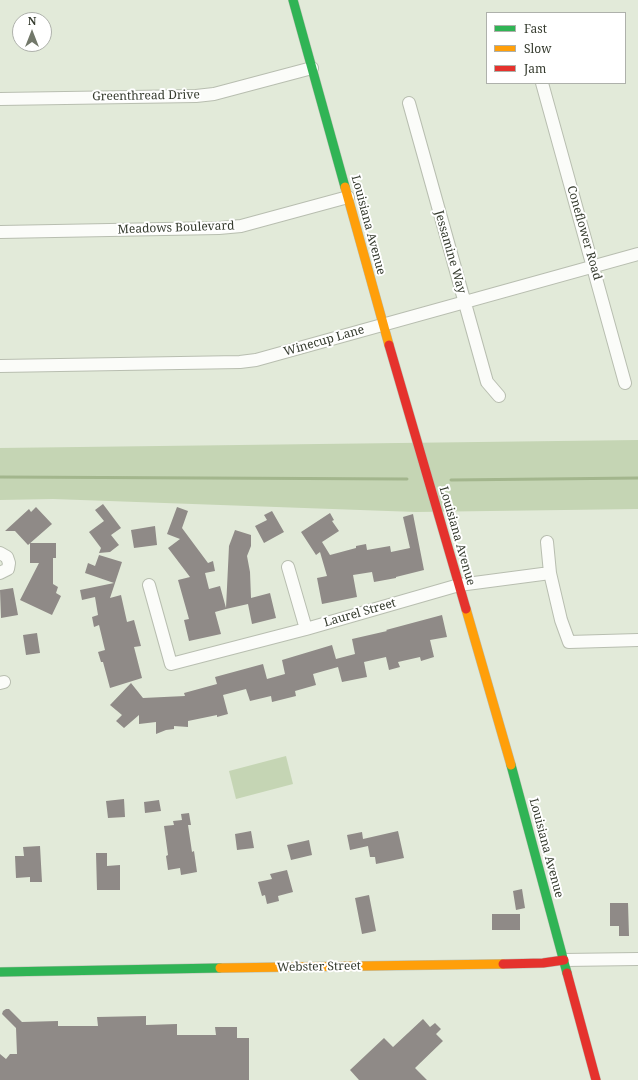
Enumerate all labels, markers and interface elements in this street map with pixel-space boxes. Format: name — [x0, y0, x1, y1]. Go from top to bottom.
north arrow — [12, 12, 52, 52]
legend — [486, 12, 626, 84]
text: N — [28, 13, 36, 28]
text: Fast — [524, 20, 547, 37]
text: Slow — [524, 40, 552, 57]
text: Jam — [524, 60, 546, 77]
street label: Greenthread Drive — [92, 88, 200, 104]
street label: Louisiana Avenue — [348, 174, 388, 276]
street label: Coneflower Road — [564, 184, 604, 282]
street label: Jessamine Way — [431, 209, 469, 295]
street label: Meadows Boulevard — [117, 219, 235, 237]
street label: Winecup Lane — [282, 323, 366, 359]
street label: Louisiana Avenue — [436, 485, 478, 587]
street label: Laurel Street — [322, 596, 398, 630]
street label: Louisiana Avenue — [526, 797, 566, 899]
street label: Webster Street — [277, 959, 361, 975]

